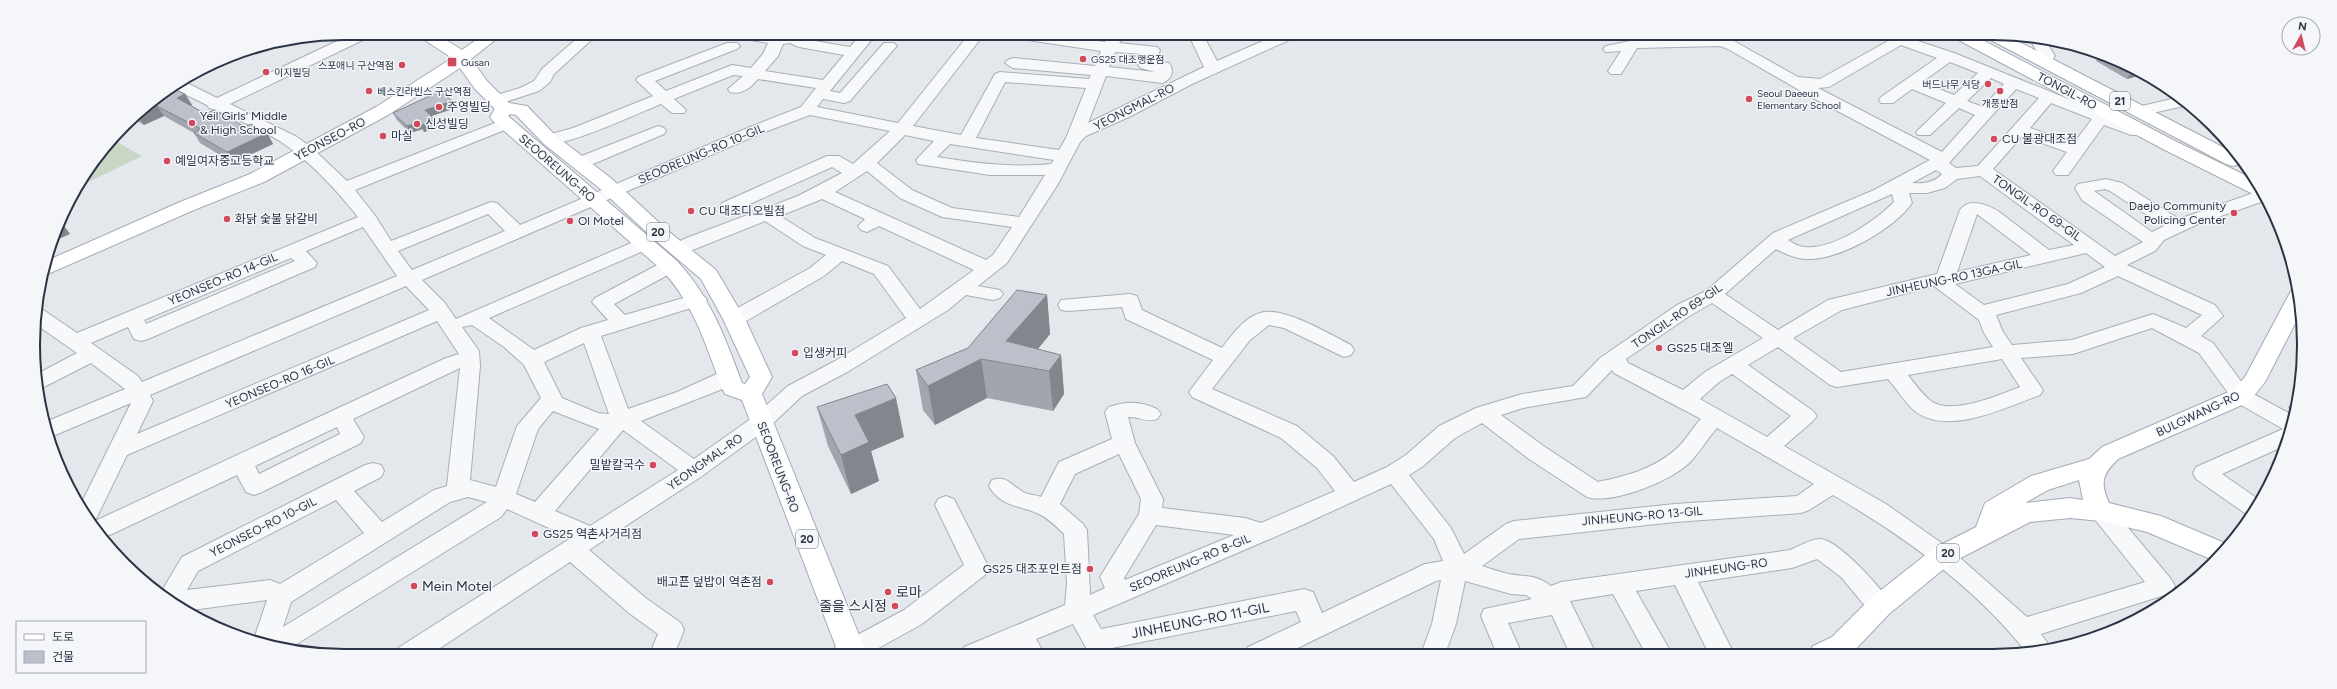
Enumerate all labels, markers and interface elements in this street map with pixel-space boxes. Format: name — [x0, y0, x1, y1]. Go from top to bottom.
north arrow — [2281, 16, 2321, 56]
text: N — [2297, 20, 2307, 34]
place label: GS25 대조행운점 — [1091, 53, 1165, 66]
marker: GS25 대조행운점 — [1078, 54, 1088, 64]
marker: Gusan — [446, 56, 458, 68]
place label: Gusan — [461, 56, 490, 69]
place label: 스포애니 구산역점 — [318, 59, 394, 72]
marker: 스포애니 구산역점 — [397, 60, 407, 70]
place label: 이지빌딩 — [274, 66, 311, 79]
marker: 이지빌딩 — [261, 67, 271, 77]
street label: TONGIL-RO — [2035, 69, 2099, 113]
place label: 버드나무 식당 — [1922, 78, 1980, 91]
marker: 버드나무 식당 — [1983, 79, 1993, 89]
street label: YEONGMAL-RO — [1091, 81, 1177, 133]
place label: 베스킨라빈스 구산역점 — [377, 85, 471, 98]
marker: 베스킨라빈스 구산역점 — [364, 86, 374, 96]
marker: 개풍반점 — [1995, 86, 2005, 96]
place label: Seoul Daeeun Elementary School — [1757, 87, 1841, 112]
road number: 21 — [2110, 92, 2130, 110]
marker: Seoul Daeeun Elementary School — [1744, 94, 1754, 104]
place label: 개풍반점 — [1982, 97, 2018, 110]
place label: 주영빌딩 — [447, 100, 491, 114]
marker: 주영빌딩 — [434, 102, 444, 112]
place label: Yeil Girls' Middle & High School — [200, 109, 288, 137]
street label: YEONSEO-RO — [292, 114, 368, 164]
place label: 신성빌딩 — [425, 117, 469, 131]
marker: Yeil Girls' Middle & High School — [187, 118, 197, 128]
marker: 신성빌딩 — [412, 119, 422, 129]
street label: SEOOREUNG-RO 10-GIL — [636, 121, 767, 187]
place label: 마실 — [391, 129, 413, 143]
marker: 마실 — [378, 131, 388, 141]
street label: SEOOREUNG-RO — [516, 131, 598, 205]
place label: CU 불광대조점 — [2002, 132, 2077, 146]
marker: CU 불광대조점 — [1989, 134, 1999, 144]
place label: 예일여자중고등학교 — [175, 154, 274, 168]
marker: 예일여자중고등학교 — [162, 156, 172, 166]
street label: TONGIL-RO 69-GIL — [1990, 172, 2085, 244]
place label: Daejo Community Policing Center — [2129, 199, 2227, 227]
place label: CU 대조디오빌점 — [699, 204, 785, 218]
marker: CU 대조디오빌점 — [686, 206, 696, 216]
marker: Daejo Community Policing Center — [2229, 208, 2239, 218]
place label: 화닭 숯불 닭갈비 — [235, 212, 318, 226]
marker: 화닭 숯불 닭갈비 — [222, 214, 232, 224]
place label: Ol Motel — [578, 214, 624, 228]
marker: Ol Motel — [565, 216, 575, 226]
road number: 20 — [647, 223, 669, 241]
street label: YEONSEO-RO 14-GIL — [166, 249, 280, 308]
street label: JINHEUNG-RO 13GA-GIL — [1885, 257, 2024, 299]
street label: TONGIL-RO 69-GIL — [1629, 280, 1725, 351]
place label: GS25 대조엘 — [1667, 341, 1733, 355]
marker: GS25 대조엘 — [1654, 343, 1664, 353]
place label: 입생커피 — [803, 346, 847, 360]
marker: 입생커피 — [790, 348, 800, 358]
street label: YEONSEO-RO 16-GIL — [224, 352, 337, 411]
street label: BULGWANG-RO — [2154, 388, 2242, 440]
street label: SEOOREUNG-RO — [754, 419, 802, 515]
street label: YEONGMAL-RO — [665, 431, 745, 493]
place label: 밀밭칼국수 — [590, 458, 645, 472]
marker: 밀밭칼국수 — [648, 460, 658, 470]
street label: YEONSEO-RO 10-GIL — [207, 494, 319, 560]
street label: JINHEUNG-RO 13-GIL — [1581, 504, 1704, 528]
place label: GS25 역촌사거리점 — [543, 527, 642, 541]
marker: GS25 역촌사거리점 — [530, 529, 540, 539]
road number: 20 — [796, 530, 818, 548]
street label: SEOOREUNG-RO 8-GIL — [1127, 531, 1253, 595]
road number: 20 — [1937, 544, 1959, 562]
street label: JINHEUNG-RO — [1684, 555, 1768, 581]
place label: GS25 대조포인트점 — [983, 562, 1082, 576]
marker: GS25 대조포인트점 — [1085, 564, 1095, 574]
place label: 배고픈 덮밥이 역촌점 — [657, 575, 762, 589]
marker: 배고픈 덮밥이 역촌점 — [765, 577, 775, 587]
place label: Mein Motel — [422, 578, 492, 595]
marker: Mein Motel — [409, 581, 419, 591]
place label: 로마 — [896, 584, 922, 601]
marker: 로마 — [883, 587, 893, 597]
place label: 줄을 스시정 — [819, 598, 887, 615]
street label: JINHEUNG-RO 11-GIL — [1130, 599, 1271, 642]
marker: 줄을 스시정 — [890, 601, 900, 611]
legend — [16, 621, 146, 673]
text: 도로 — [52, 630, 74, 644]
text: 건물 — [52, 650, 74, 664]

